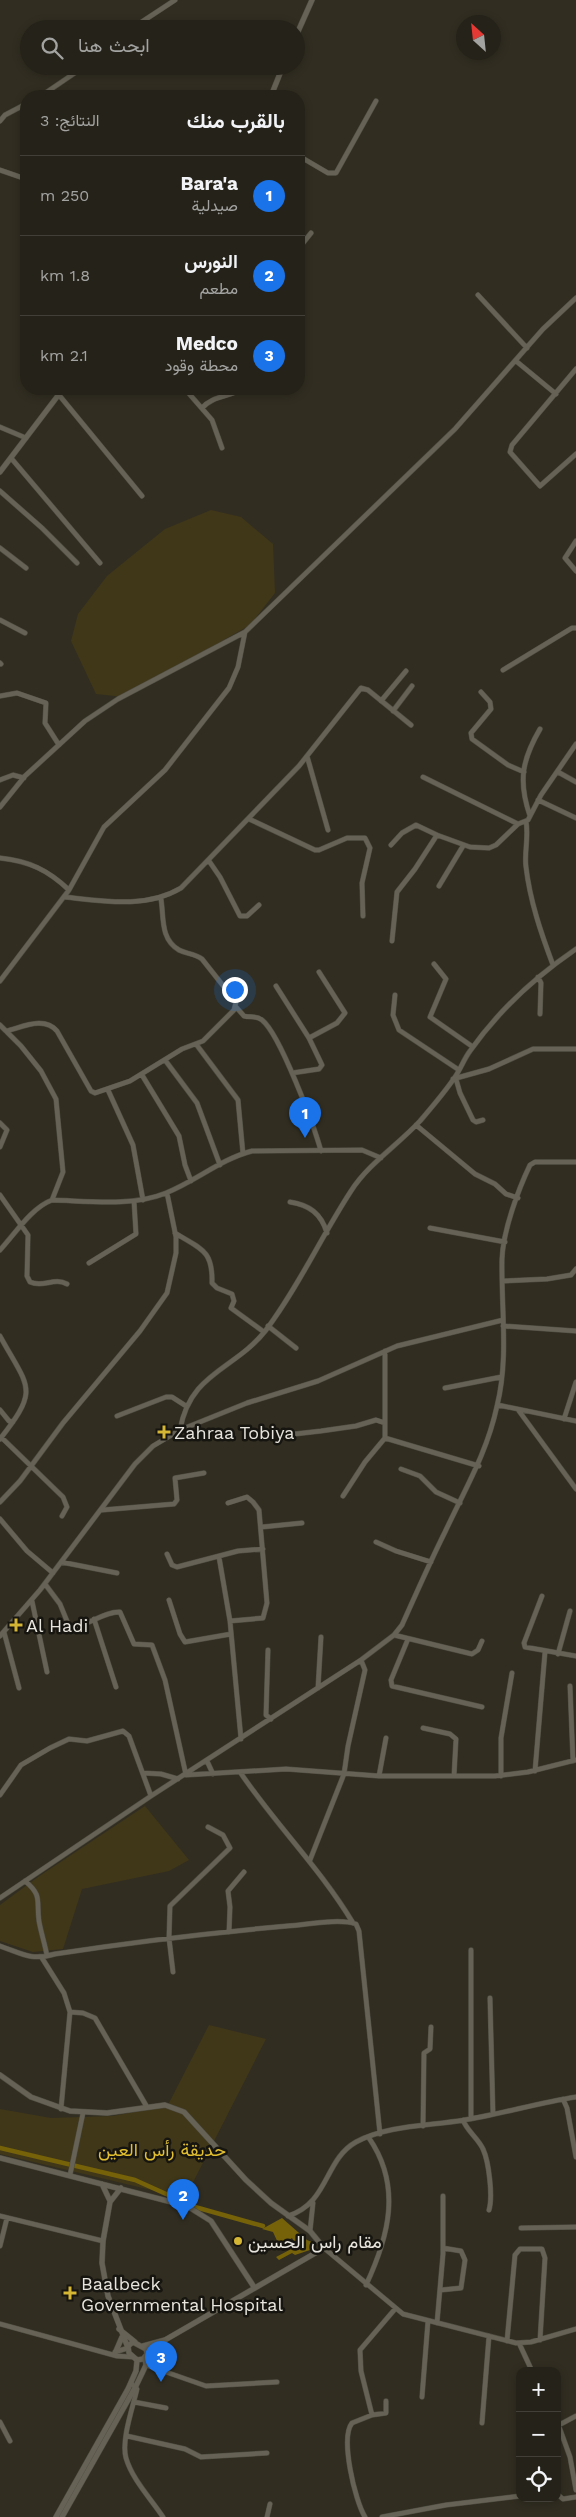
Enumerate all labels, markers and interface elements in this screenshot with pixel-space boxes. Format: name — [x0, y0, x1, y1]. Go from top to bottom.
north arrow — [456, 15, 501, 60]
search box — [20, 20, 305, 75]
icon: search — [38, 34, 66, 62]
text: ابحث هنا — [78, 34, 150, 57]
text: بالقرب منك — [187, 108, 285, 133]
text: النتائج: 3 — [40, 111, 99, 130]
text: Bara'a — [181, 172, 238, 195]
text: 250 m — [40, 186, 89, 205]
text: 1 — [266, 186, 272, 205]
text: صيدلية — [192, 196, 238, 215]
text: النورس — [184, 250, 238, 273]
text: 1.8 km — [40, 266, 90, 285]
text: 2 — [264, 266, 274, 285]
text: مطعم — [199, 279, 238, 298]
text: Medco — [176, 332, 238, 355]
text: 2.1 km — [40, 346, 88, 365]
text: 3 — [264, 346, 274, 365]
text: محطة وقود — [165, 356, 238, 375]
your location — [222, 977, 248, 1003]
pin: 1 — [289, 1097, 321, 1138]
place label: Zahraa Tobiya — [174, 1422, 294, 1443]
marker: Zahraa Tobiya — [158, 1426, 170, 1438]
place label: Al Hadi — [26, 1615, 88, 1636]
marker: Al Hadi — [10, 1619, 22, 1631]
park label: حديقة رأس العين — [98, 2139, 226, 2161]
pin: 2 — [167, 2179, 199, 2220]
place label: مقام راس الحسين — [248, 2231, 382, 2254]
marker: مقام راس الحسين — [232, 2235, 244, 2247]
place label: Baalbeck Governmental Hospital — [81, 2273, 284, 2315]
marker: Baalbeck Governmental Hospital — [63, 2286, 77, 2300]
pin: 3 — [145, 2341, 177, 2382]
map controls — [516, 2367, 561, 2502]
button: + — [516, 2367, 561, 2412]
button: − — [516, 2412, 561, 2457]
button: locate — [516, 2457, 561, 2502]

